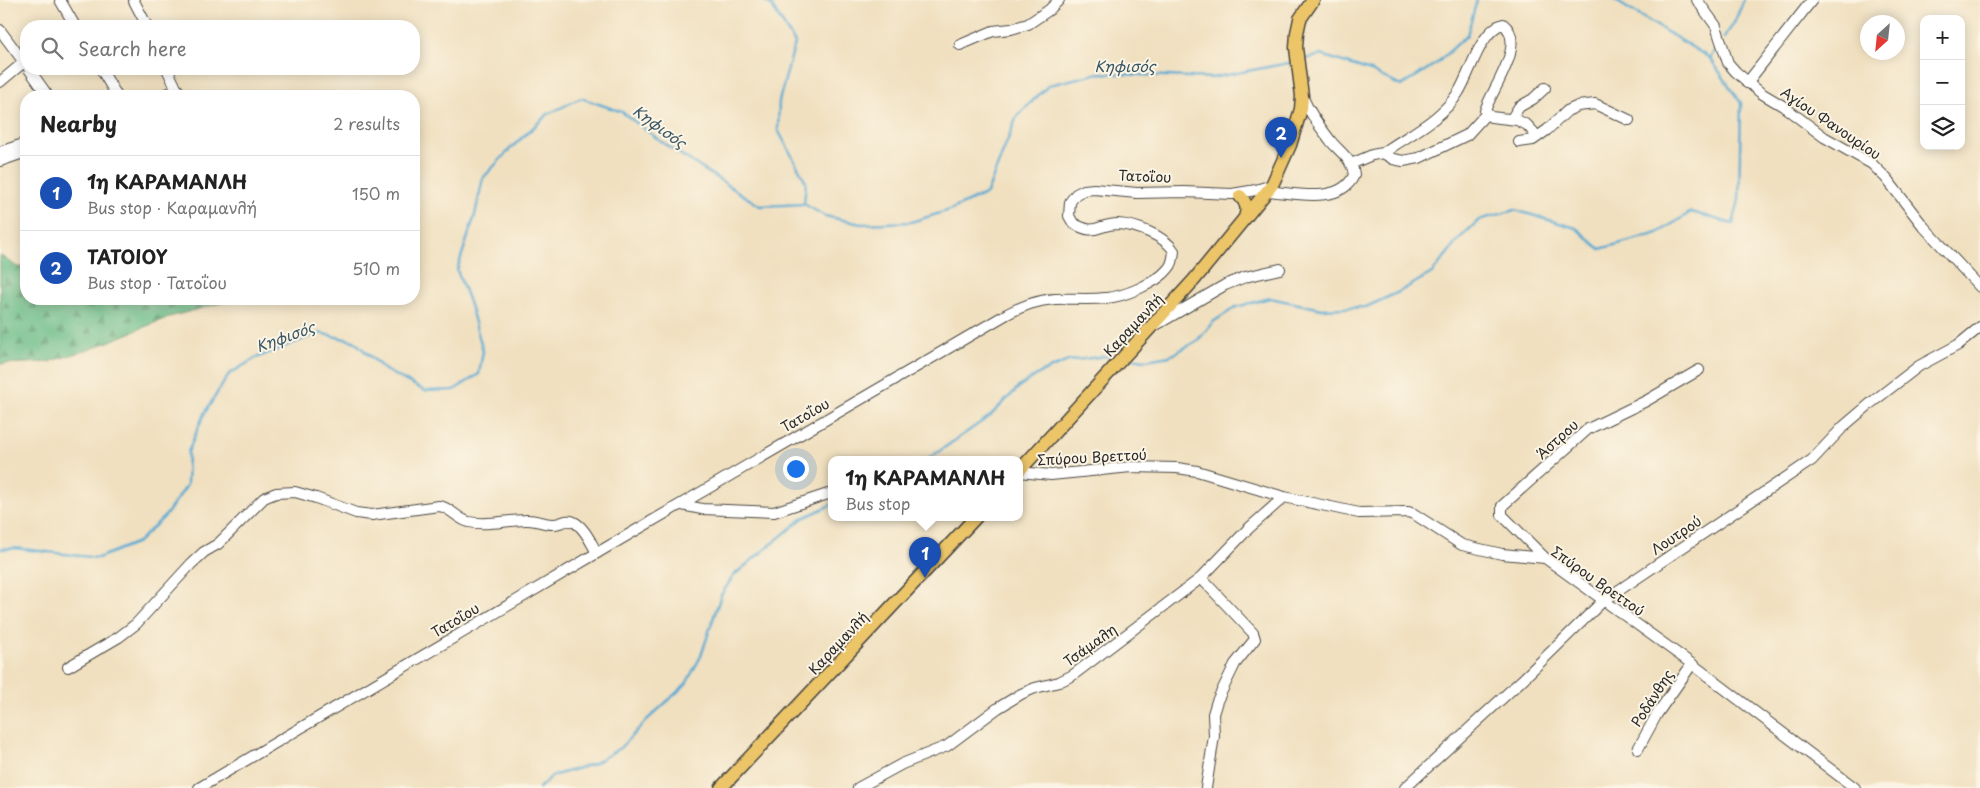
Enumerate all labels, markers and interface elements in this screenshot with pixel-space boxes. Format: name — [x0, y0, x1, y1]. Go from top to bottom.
north arrow — [1860, 15, 1905, 60]
map controls — [1920, 15, 1965, 150]
button: + — [1920, 15, 1965, 60]
search box — [20, 20, 420, 75]
icon: search — [38, 34, 66, 62]
text: Search here — [78, 34, 187, 62]
water label: Κηφισός — [1094, 54, 1157, 77]
button: − — [1920, 60, 1965, 105]
street label: Αγίου Φανουρίου — [1777, 82, 1885, 164]
water label: Κηφισός — [629, 99, 693, 154]
button: layers — [1920, 105, 1965, 150]
text: Nearby — [40, 107, 117, 139]
text: 2 results — [333, 111, 400, 135]
pin: 2 — [1265, 117, 1297, 158]
street label: Τατοΐου — [1118, 165, 1172, 187]
text: 1η ΚΑΡΑΜΑΝΛΗ — [87, 167, 247, 195]
text: 1 — [52, 181, 60, 205]
text: 150 m — [352, 181, 400, 205]
text: Bus stop · Καραμανλή — [87, 195, 257, 219]
text: ΤΑΤΟΙΟΥ — [87, 242, 167, 270]
text: 2 — [50, 256, 62, 280]
text: 510 m — [352, 256, 400, 280]
text: Bus stop · Τατοΐου — [87, 270, 227, 294]
street label: Καραμανλή — [1098, 289, 1168, 361]
water label: Κηφισός — [252, 314, 319, 357]
street label: Τατοΐου — [777, 393, 833, 437]
street label: Άστρου — [1531, 414, 1583, 464]
street label: Σπύρου Βρεττού — [1037, 444, 1147, 470]
your location — [783, 456, 809, 482]
popup — [828, 456, 1023, 521]
text: 1η ΚΑΡΑΜΑΝΛΗ — [845, 463, 1006, 491]
text: Bus stop — [845, 491, 910, 515]
street label: Λουτρού — [1646, 510, 1706, 560]
pin: 1 — [909, 537, 941, 578]
street label: Σπύρου Βρεττού — [1547, 541, 1649, 621]
street label: Τατοΐου — [427, 597, 483, 643]
street label: Καραμανλή — [803, 607, 873, 679]
street label: Τσάμαλη — [1059, 619, 1121, 671]
street label: Ροδάνθης — [1626, 665, 1678, 731]

